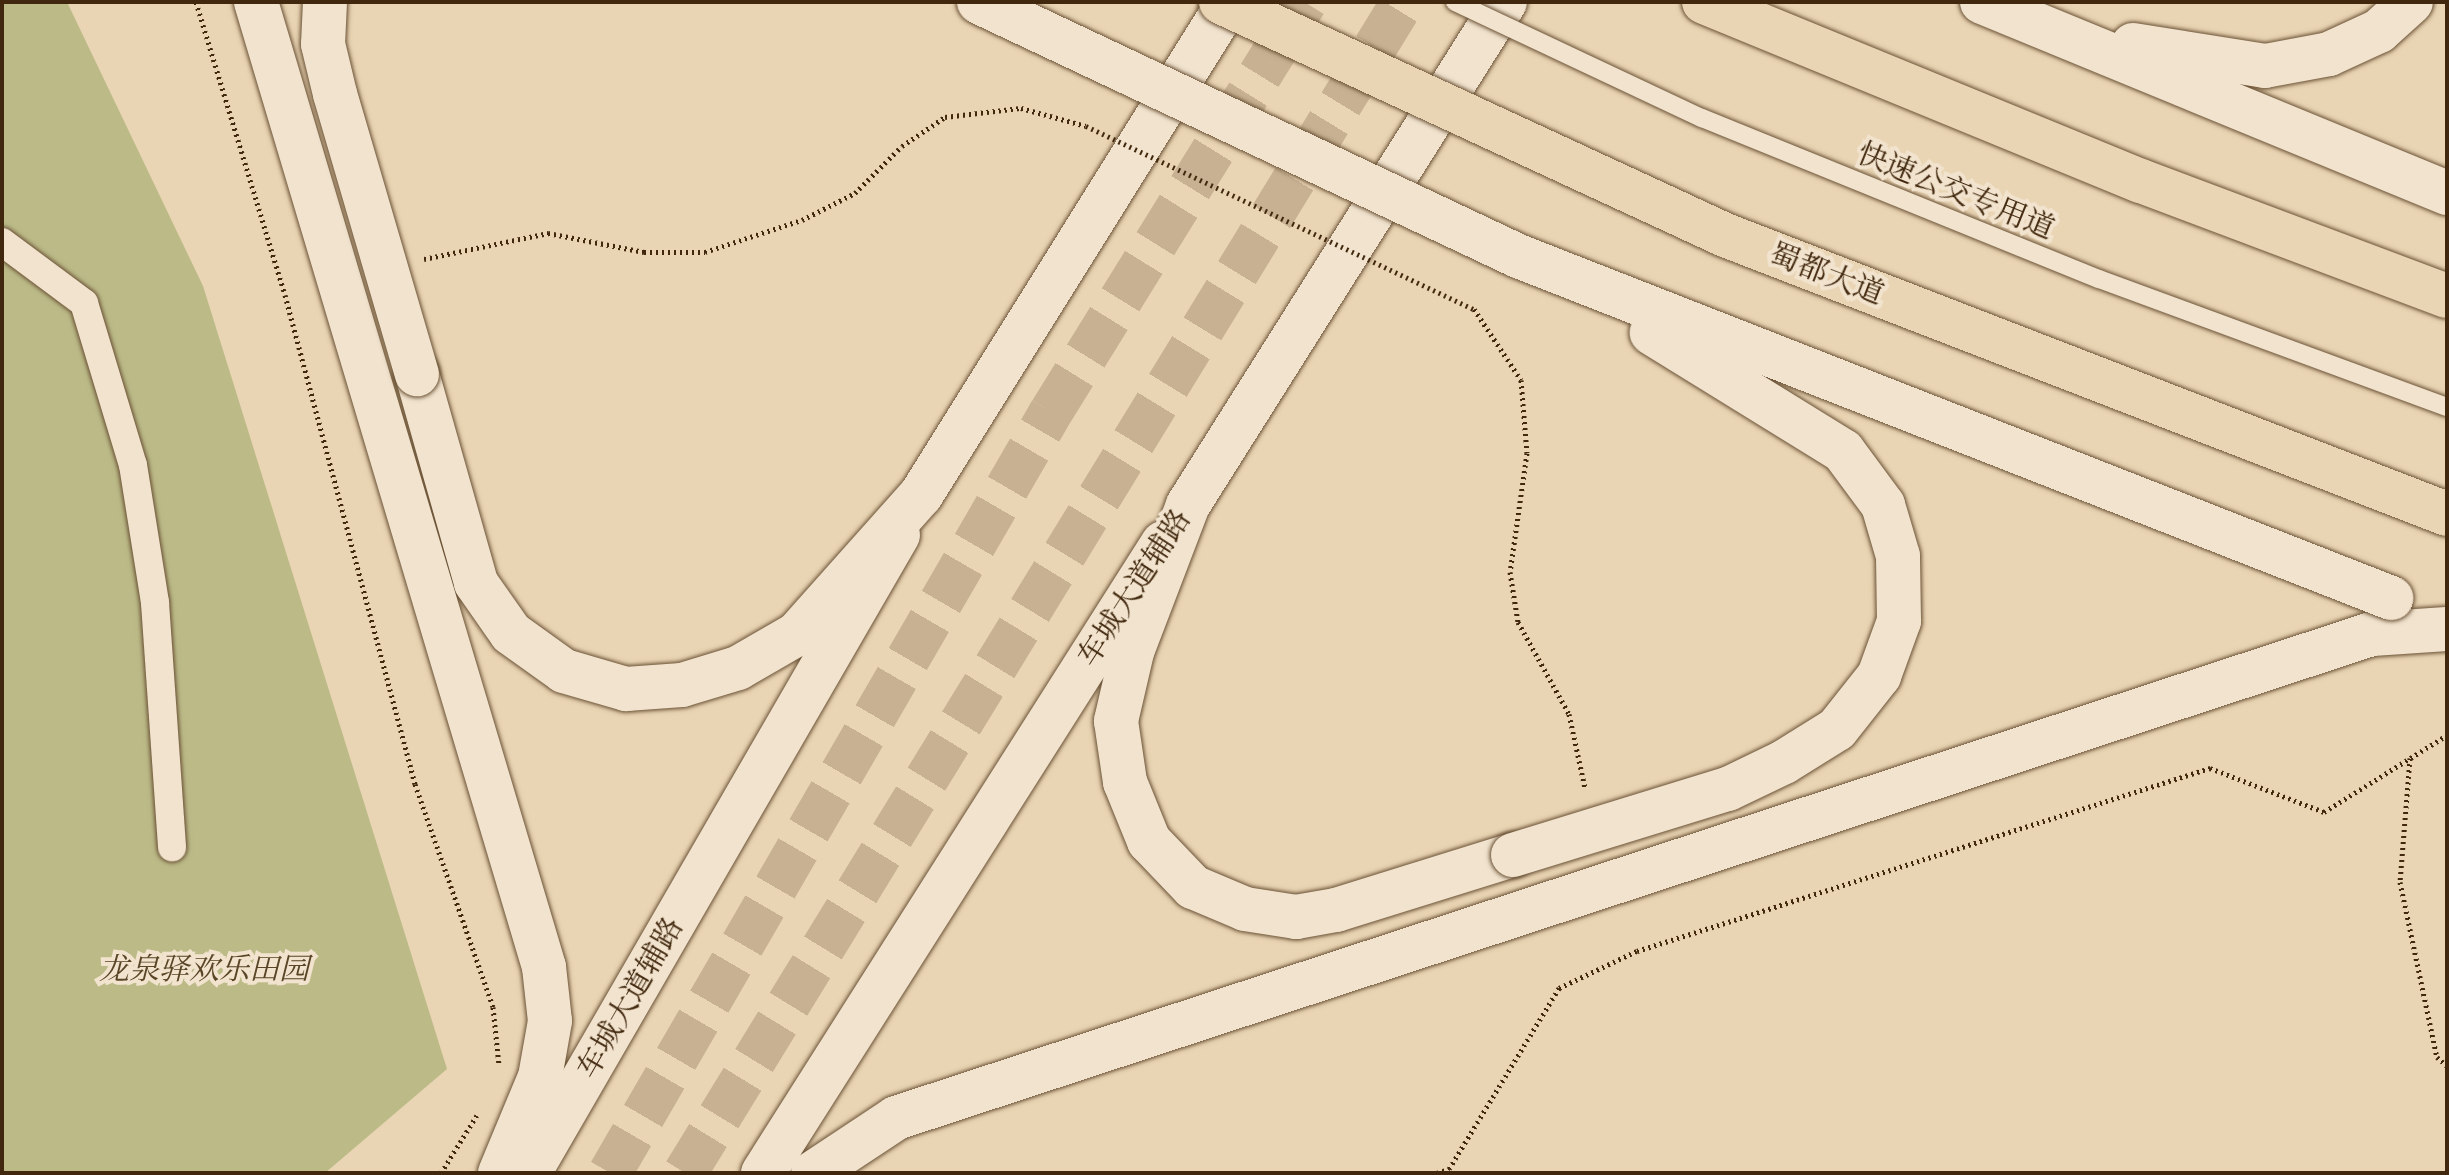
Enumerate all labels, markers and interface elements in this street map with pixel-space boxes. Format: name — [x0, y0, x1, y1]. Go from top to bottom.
street label: 快速公交专用道 — [1852, 135, 2060, 247]
street label: 蜀都大道 — [1765, 236, 1889, 312]
street label: 车城大道辅路 — [1070, 503, 1198, 673]
street label: 车城大道辅路 — [569, 911, 691, 1085]
park label: 龙泉驿欢乐田园 — [99, 951, 309, 987]

